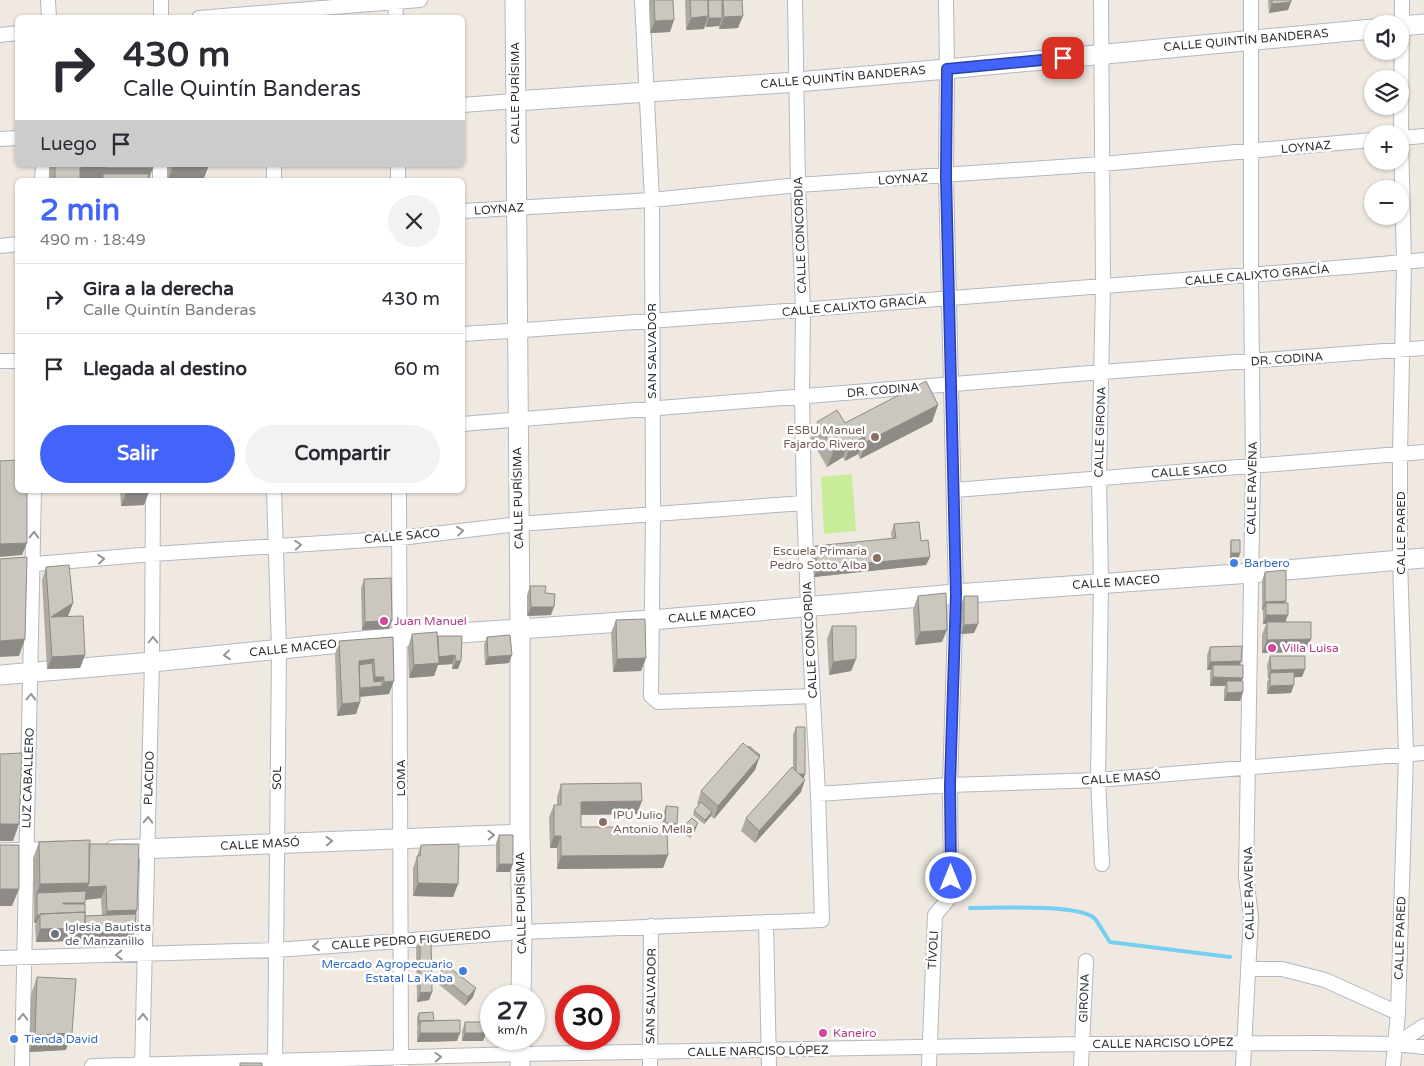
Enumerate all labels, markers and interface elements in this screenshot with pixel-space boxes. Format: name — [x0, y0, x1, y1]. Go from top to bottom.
map controls — [1364, 15, 1409, 225]
button: sound — [1364, 15, 1409, 60]
street label: CALLE QUINTÍN BANDERAS — [1163, 26, 1329, 54]
text: 430 m — [123, 34, 230, 76]
icon: right — [40, 35, 105, 100]
pin — [1042, 37, 1084, 79]
street label: CALLE PURÍSIMA — [508, 42, 522, 144]
icon: arrive — [1049, 44, 1077, 72]
street label: CALLE QUINTÍN BANDERAS — [760, 63, 926, 91]
button: layers — [1364, 70, 1409, 115]
text: Calle Quintín Banderas — [123, 76, 361, 102]
button: + — [1364, 125, 1409, 170]
icon: arrive — [107, 130, 135, 158]
text: Luego — [40, 133, 97, 155]
street label: LOYNAZ — [1280, 138, 1332, 156]
street label: LOYNAZ — [877, 170, 929, 188]
street label: CALLE CONCORDIA — [791, 176, 809, 294]
button: − — [1364, 180, 1409, 225]
text: 2 min — [40, 192, 120, 229]
button: close — [388, 195, 440, 247]
street label: LOYNAZ — [473, 200, 525, 218]
text: 490 m · 18:49 — [40, 230, 146, 250]
street label: CALLE CALIXTO GRACÍA — [1184, 262, 1330, 288]
text: Gira a la derecha — [83, 278, 234, 300]
icon: right — [40, 285, 68, 313]
text: 430 m — [382, 288, 440, 310]
street label: CALLE CALIXTO GRACÍA — [781, 293, 927, 319]
text: Calle Quintín Banderas — [83, 300, 256, 320]
street label: SAN SALVADOR — [645, 303, 659, 399]
street label: DR. CODINA — [1250, 349, 1324, 369]
icon: arrive — [40, 355, 68, 383]
text: Llegada al destino — [83, 358, 247, 380]
text: 60 m — [394, 358, 440, 380]
street label: DR. CODINA — [846, 380, 920, 400]
street label: CALLE GIRONA — [1091, 386, 1109, 478]
place label: ESBU Manuel Fajardo Rivero — [783, 423, 865, 451]
button: Salir — [40, 425, 235, 483]
button: Compartir — [245, 425, 440, 483]
marker: ESBU Manuel Fajardo Rivero — [869, 431, 881, 443]
street label: CALLE RAVENA — [1244, 441, 1260, 535]
street label: CALLE PURÍSIMA — [510, 447, 526, 549]
street label: CALLE SACO — [1151, 461, 1228, 481]
street label: CALLE PARED — [1394, 491, 1408, 575]
street label: CALLE SACO — [364, 526, 441, 546]
one-way arrow — [456, 526, 464, 537]
one-way arrow — [28, 531, 39, 539]
one-way arrow — [294, 540, 302, 551]
place label: Escuela Primaria Pedro Sotto Alba — [770, 544, 867, 572]
marker: Escuela Primaria Pedro Sotto Alba — [871, 552, 883, 564]
one-way arrow — [97, 554, 105, 565]
place label: Barbero — [1244, 556, 1290, 570]
marker: Barbero — [1228, 557, 1240, 569]
street label: CALLE MACEO — [1072, 572, 1161, 592]
street label: CALLE CONCORDIA — [800, 581, 820, 699]
street label: CALLE MACEO — [668, 604, 757, 626]
place label: Juan Manuel — [394, 614, 467, 628]
marker: Juan Manuel — [378, 615, 390, 627]
one-way arrow — [147, 636, 158, 644]
street label: CALLE MACEO — [249, 636, 338, 660]
place label: Villa Luisa — [1282, 641, 1339, 655]
marker: Villa Luisa — [1266, 642, 1278, 654]
one-way arrow — [223, 649, 231, 660]
one-way arrow — [26, 693, 36, 701]
street label: LUZ CABALLERO — [19, 727, 37, 829]
street label: PLACIDO — [141, 751, 157, 805]
street label: LOMA — [394, 759, 408, 797]
street label: SOL — [270, 766, 284, 790]
street label: CALLE MASÓ — [1081, 768, 1161, 788]
place label: IPU Julio Antonio Mella — [613, 808, 693, 836]
one-way arrow — [143, 816, 153, 824]
marker: IPU Julio Antonio Mella — [597, 816, 609, 828]
one-way arrow — [488, 830, 495, 840]
street label: CALLE MASÓ — [220, 835, 300, 853]
one-way arrow — [325, 836, 333, 846]
street label: CALLE RAVENA — [1241, 846, 1257, 940]
position arrow — [924, 851, 976, 903]
street label: CALLE PURÍSIMA — [513, 852, 529, 954]
street label: CALLE PARED — [1392, 896, 1408, 980]
place label: Iglesia Bautista de Manzanillo — [65, 920, 151, 948]
street label: CALLE PEDRO FIGUEREDO — [331, 927, 491, 953]
marker: Iglesia Bautista de Manzanillo — [49, 928, 61, 940]
street label: TÍVOLI — [925, 930, 941, 970]
one-way arrow — [312, 941, 320, 952]
street label: SAN SALVADOR — [643, 948, 659, 1044]
one-way arrow — [115, 950, 122, 960]
place label: Mercado Agropecuario Estatal La Kaba — [321, 957, 453, 985]
marker: Mercado Agropecuario Estatal La Kaba — [457, 965, 469, 977]
street label: GIRONA — [1076, 973, 1092, 1023]
speed limit sign: 30 — [555, 985, 620, 1050]
text: 27 — [497, 996, 528, 1026]
one-way arrow — [18, 1013, 28, 1021]
one-way arrow — [138, 1013, 149, 1021]
text: km/h — [497, 1023, 528, 1037]
place label: Kaneiro — [833, 1026, 877, 1040]
marker: Kaneiro — [817, 1027, 829, 1039]
place label: Tienda David — [24, 1032, 98, 1046]
marker: Tienda David — [8, 1033, 20, 1045]
street label: CALLE NARCISO LÓPEZ — [1092, 1035, 1234, 1051]
street label: CALLE NARCISO LÓPEZ — [687, 1043, 829, 1059]
one-way arrow — [434, 1052, 442, 1062]

